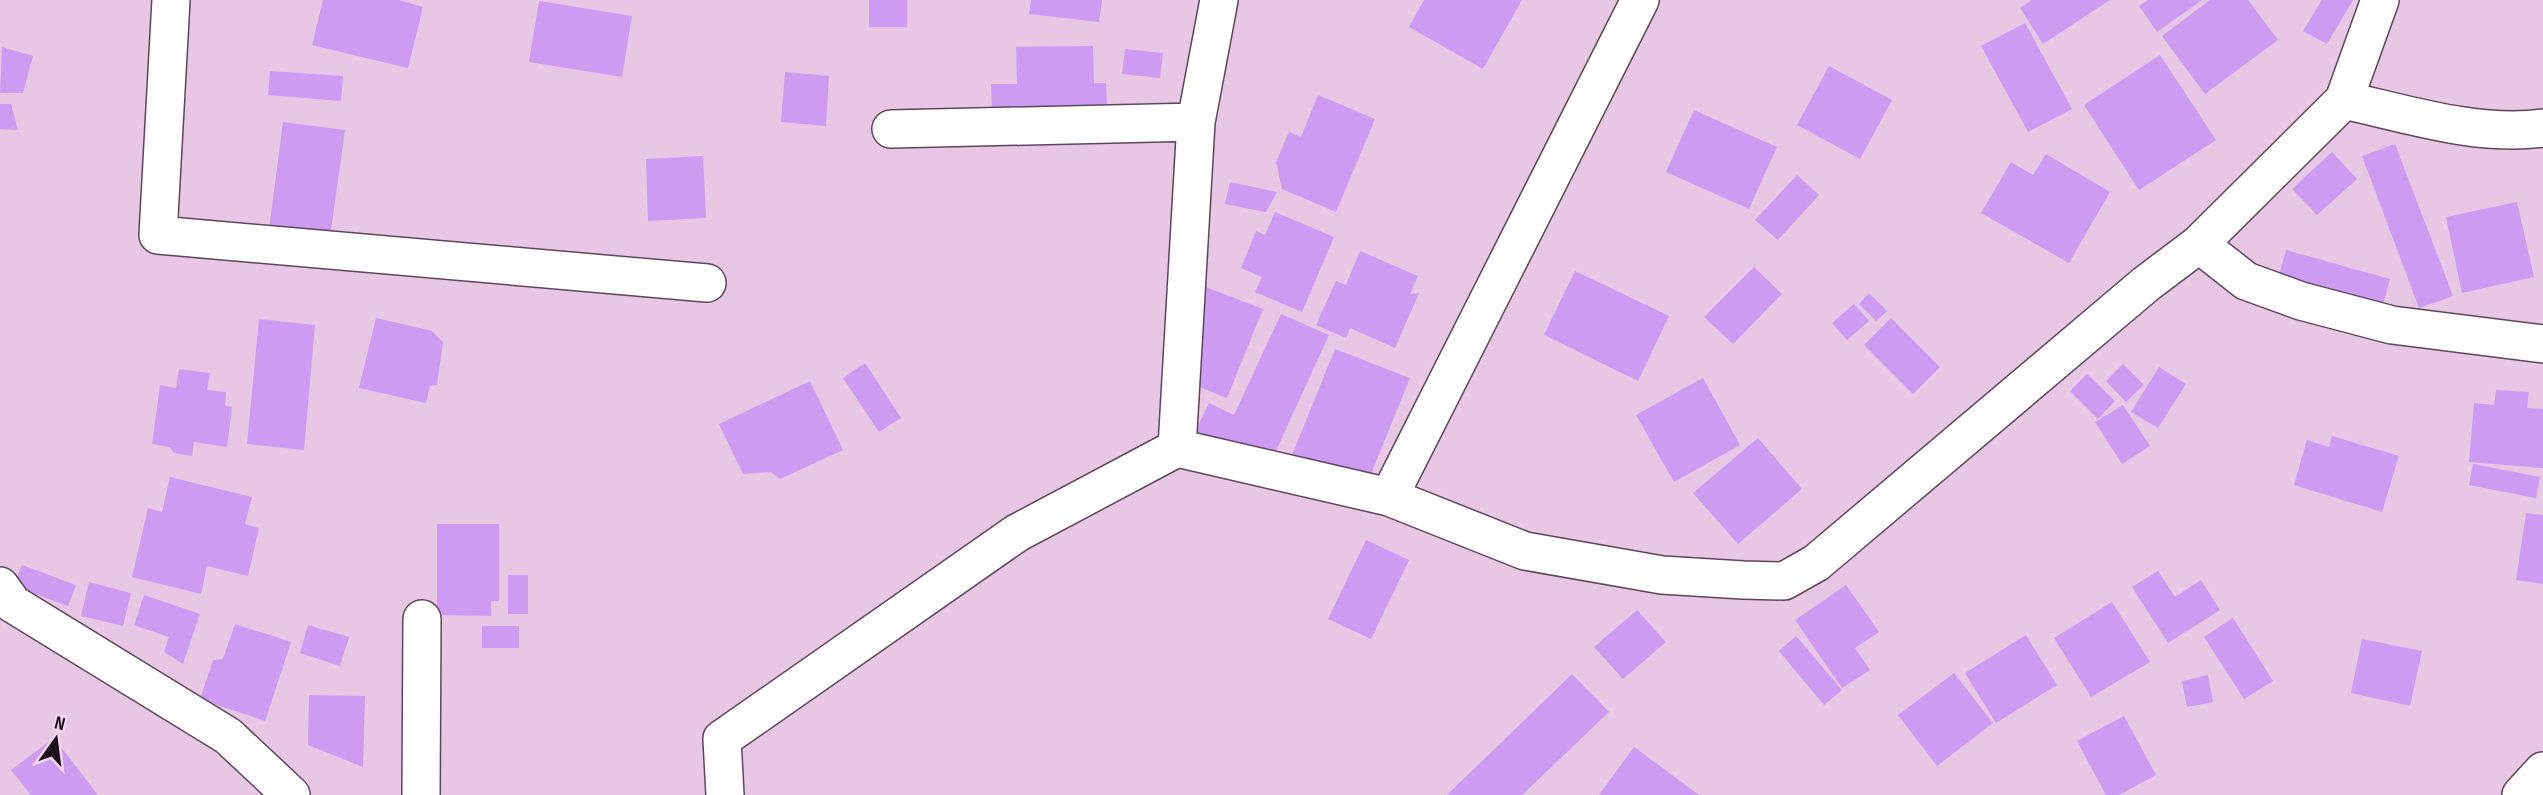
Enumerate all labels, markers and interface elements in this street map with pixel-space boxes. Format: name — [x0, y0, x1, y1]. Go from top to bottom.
north arrow — [21, 704, 91, 774]
text: N — [52, 712, 67, 736]

